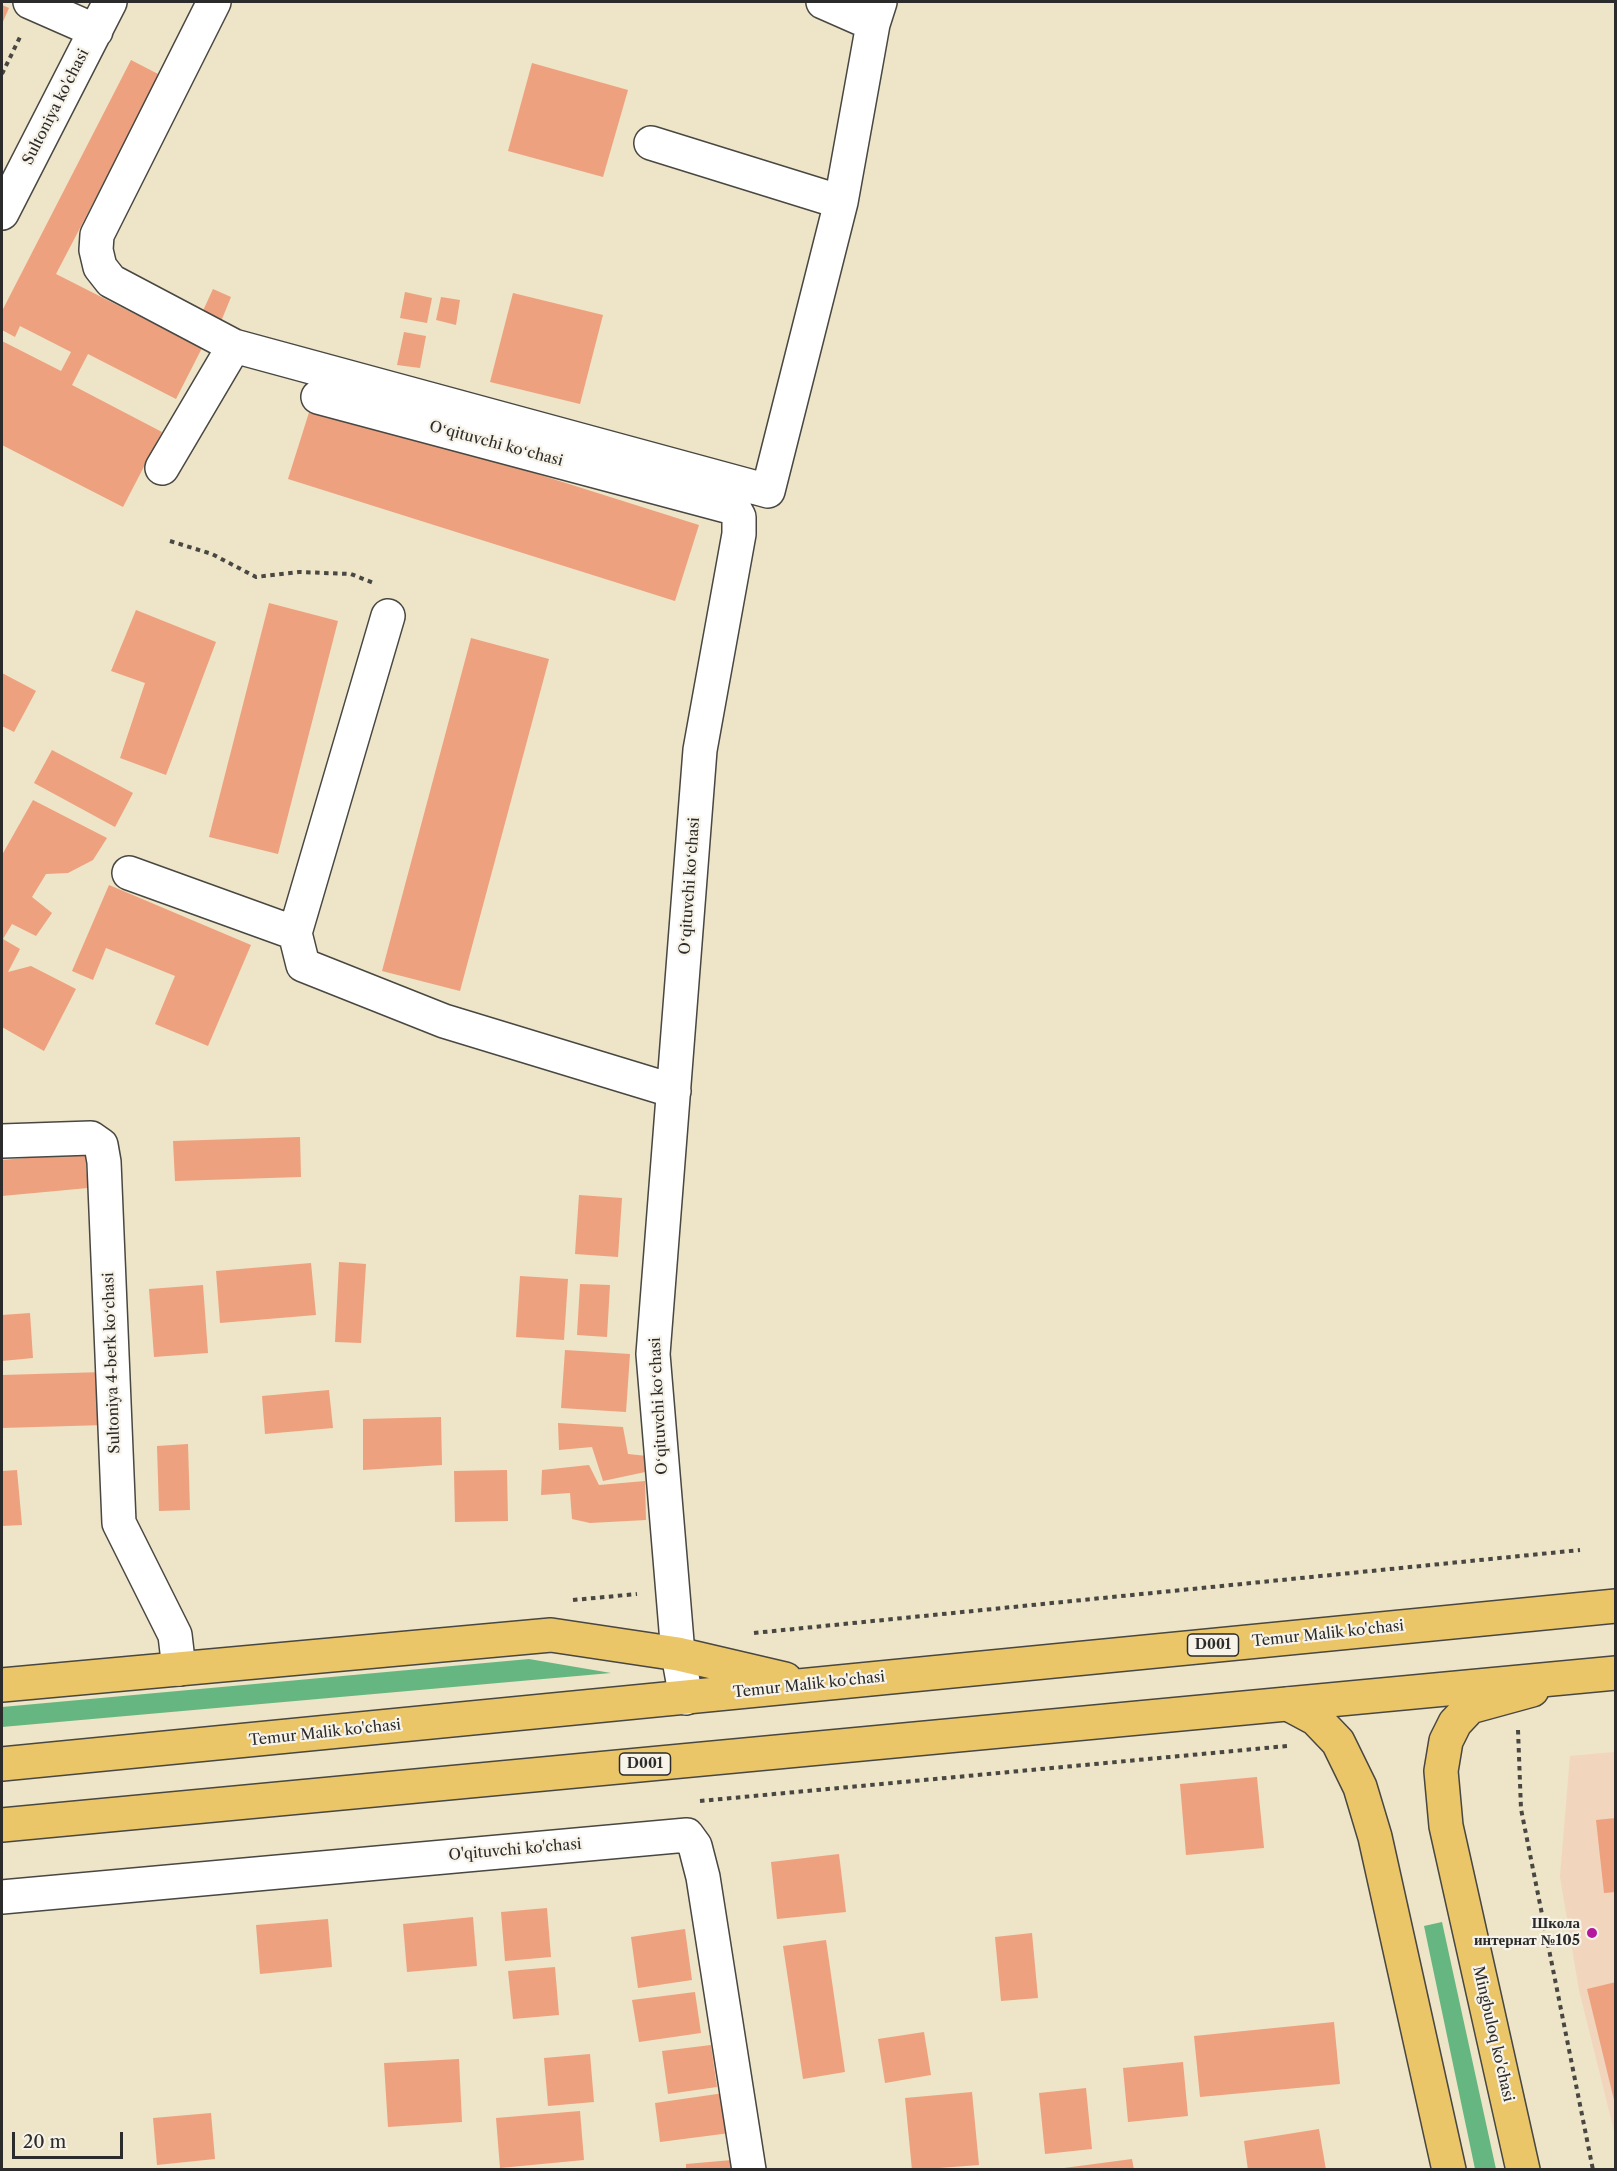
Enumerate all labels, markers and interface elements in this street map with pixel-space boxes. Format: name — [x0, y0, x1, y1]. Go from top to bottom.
street label: Sultoniya ko'chasi — [19, 46, 93, 168]
street label: Oʻqituvchi koʻchasi — [427, 418, 565, 470]
street label: Oʻqituvchi koʻchasi — [676, 817, 704, 955]
street label: Sultoniya 4-berk koʻchasi — [100, 1272, 124, 1454]
street label: Oʻqituvchi koʻchasi — [646, 1337, 672, 1475]
street label: Temur Malik ko'chasi — [1251, 1617, 1405, 1651]
road number: D001 — [1188, 1634, 1238, 1656]
street label: Temur Malik ko'chasi — [732, 1668, 886, 1702]
street label: Temur Malik ko'chasi — [248, 1716, 402, 1750]
road number: D001 — [620, 1753, 670, 1775]
street label: O'qituvchi ko'chasi — [448, 1835, 582, 1865]
place label: Школа интернат №105 — [1474, 1915, 1580, 1950]
marker: Школа интернат №105 — [1585, 1926, 1599, 1940]
street label: Mingbuloq ko'chasi — [1469, 1965, 1517, 2103]
scale bar — [15, 2120, 126, 2158]
text: 20 m — [23, 2131, 66, 2153]

